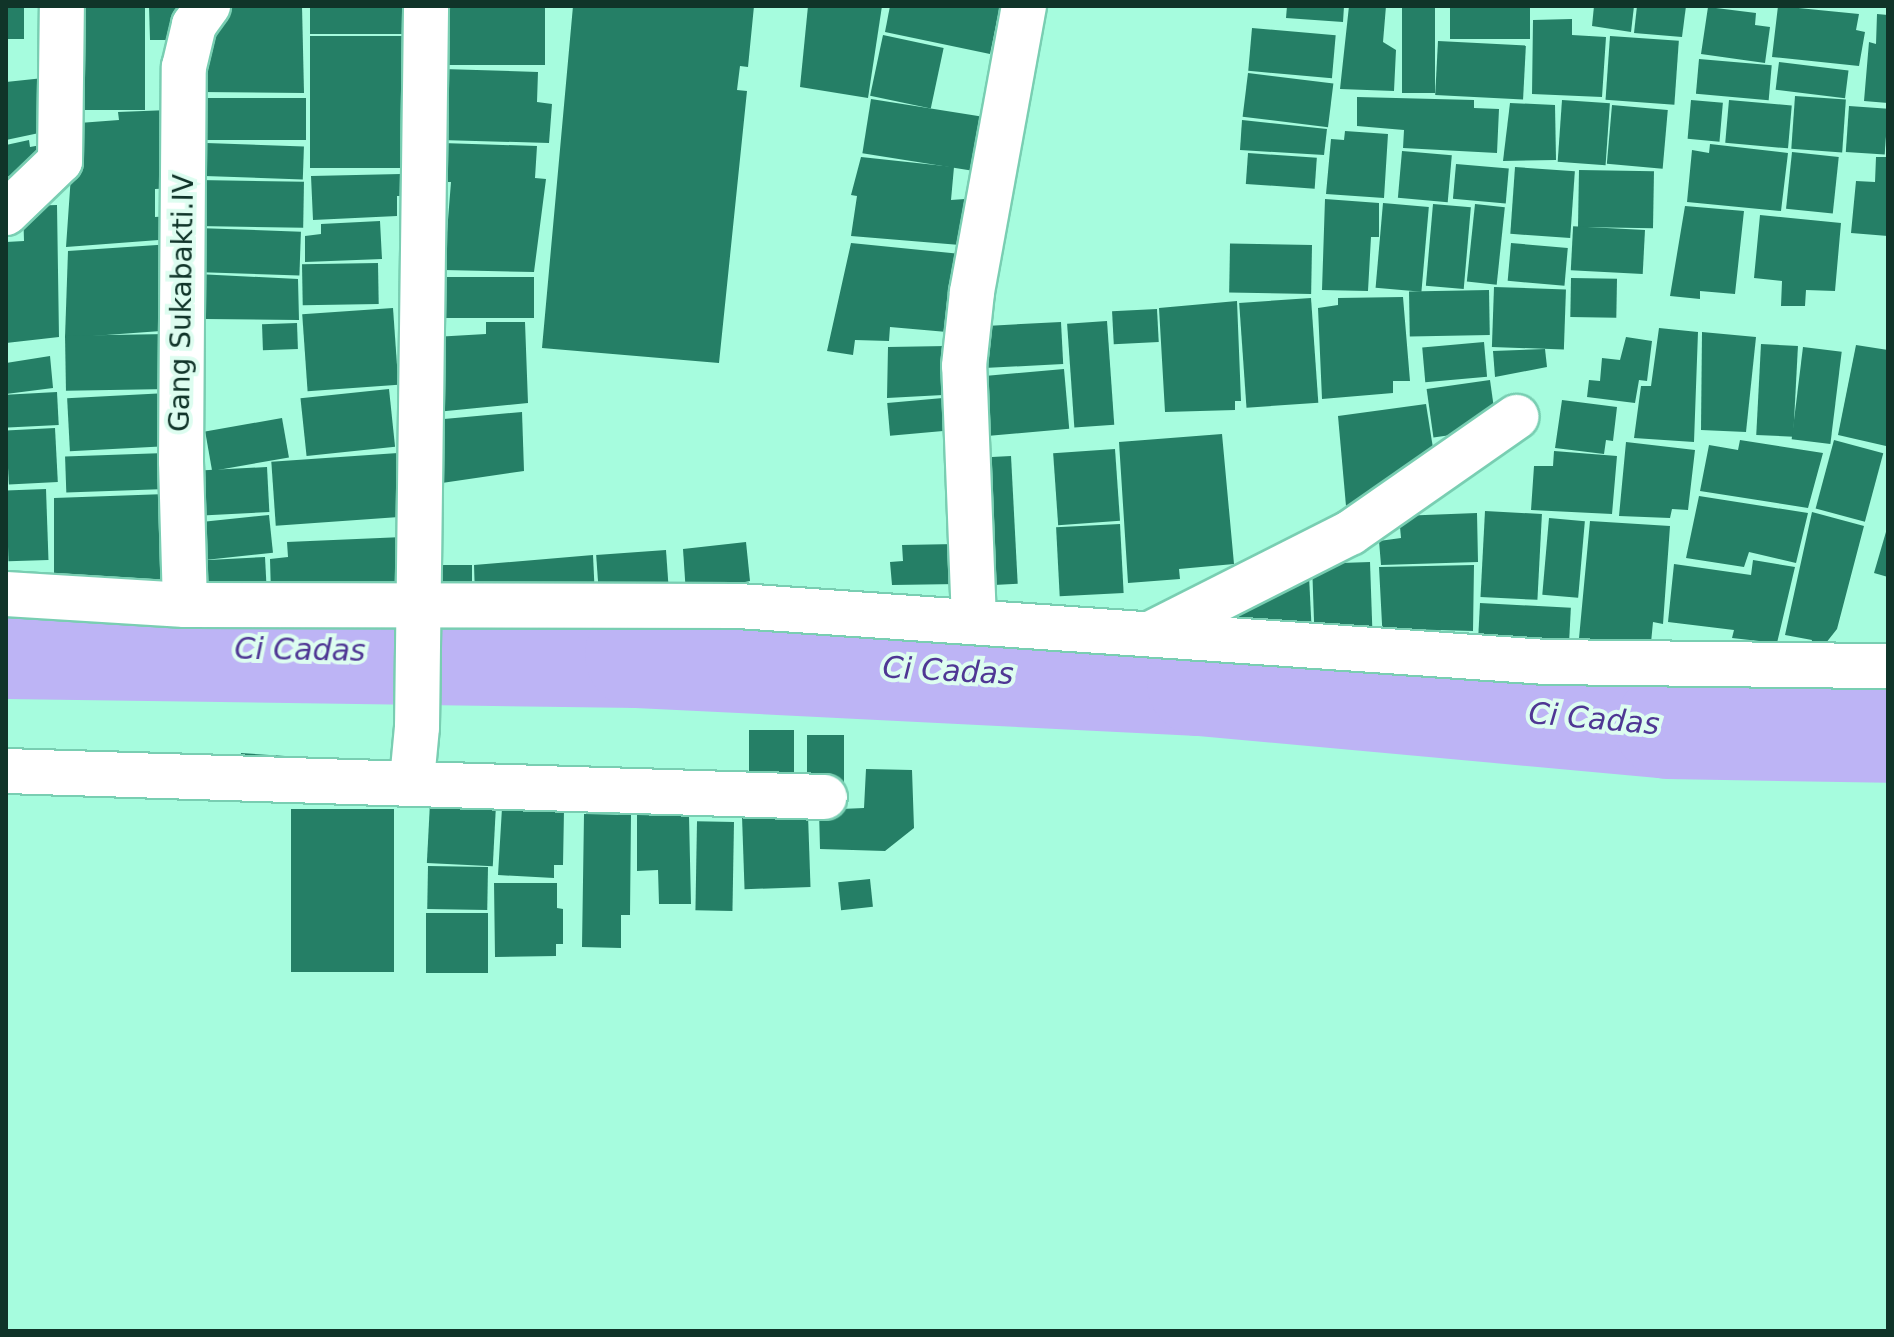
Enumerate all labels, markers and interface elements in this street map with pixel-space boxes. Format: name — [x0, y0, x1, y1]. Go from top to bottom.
street label: Gang Sukabakti.IV — [163, 174, 201, 432]
water label: Ci Cadas — [234, 631, 366, 669]
water label: Ci Cadas — [882, 650, 1014, 692]
water label: Ci Cadas — [1527, 695, 1661, 743]

